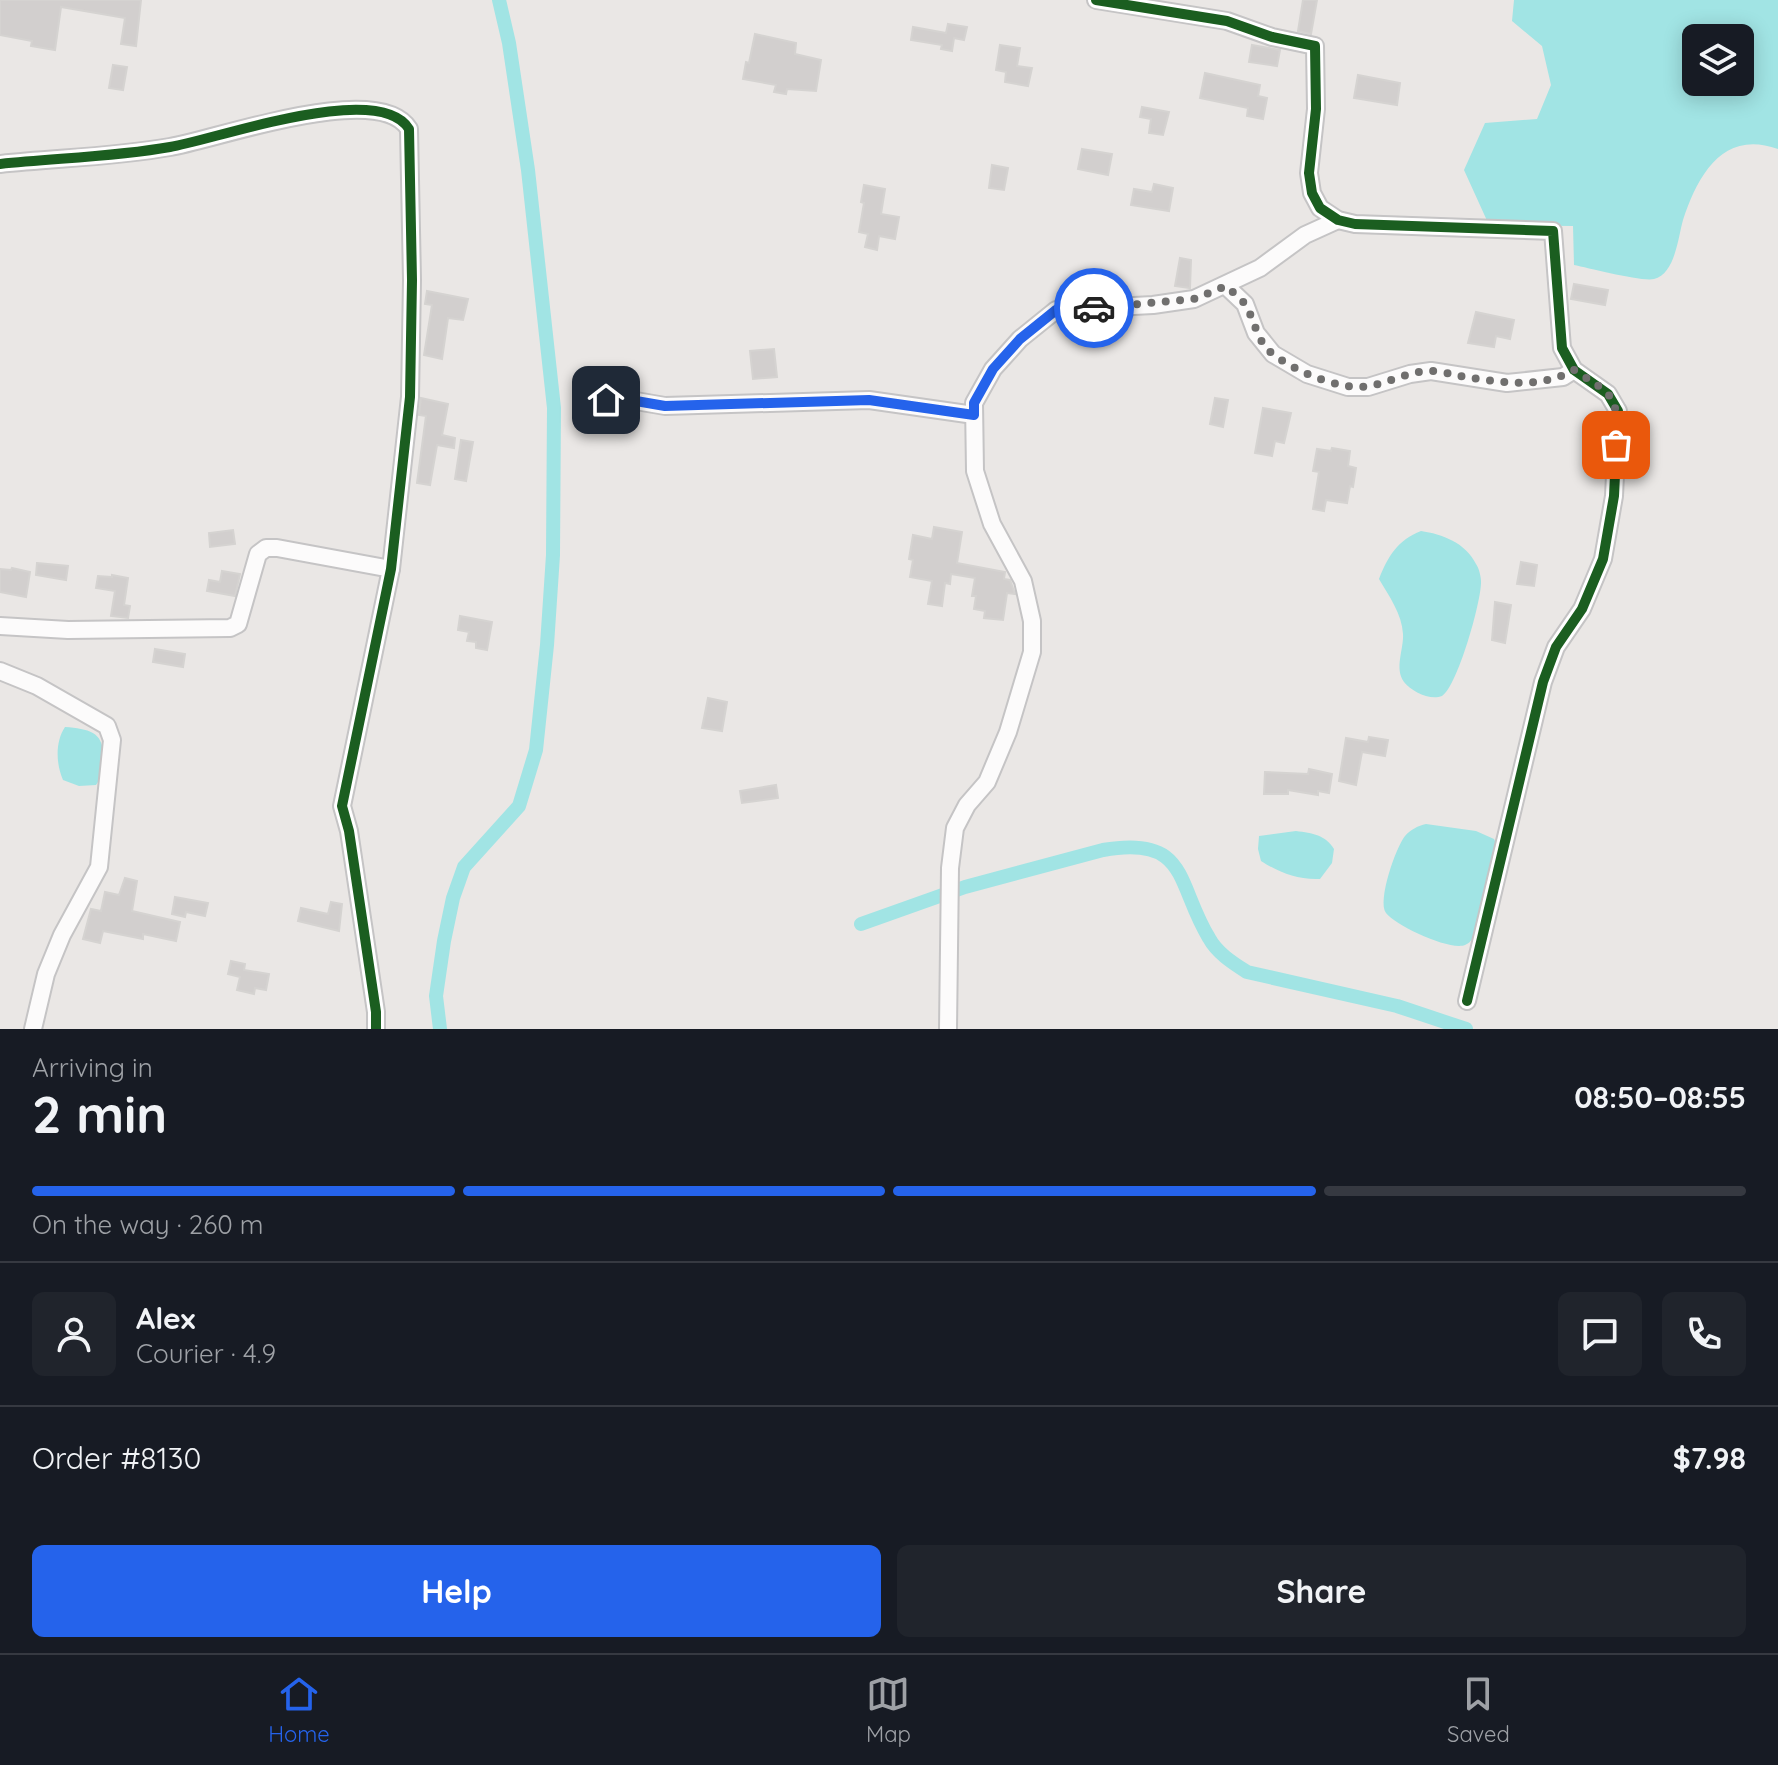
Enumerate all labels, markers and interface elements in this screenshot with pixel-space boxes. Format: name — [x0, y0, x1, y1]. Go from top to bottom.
map controls — [1682, 24, 1754, 96]
button: layers — [1682, 24, 1754, 96]
courier — [1054, 268, 1134, 348]
icon: car — [1072, 286, 1116, 330]
pin — [572, 366, 640, 434]
icon: home — [584, 378, 628, 422]
pin — [1582, 411, 1650, 479]
icon: bag — [1594, 423, 1638, 467]
text: Arriving in — [32, 1051, 153, 1084]
text: 08:50–08:55 — [1574, 1078, 1746, 1116]
text: 2 min — [32, 1081, 167, 1146]
text: On the way · 260 m — [32, 1208, 264, 1241]
button: person — [32, 1292, 116, 1376]
button: chat — [1558, 1292, 1642, 1376]
button: phone — [1662, 1292, 1746, 1376]
text: Alex — [136, 1299, 195, 1337]
text: Courier · 4.9 — [136, 1337, 276, 1370]
text: Order #8130 — [32, 1439, 201, 1477]
text: $7.98 — [1673, 1439, 1746, 1477]
button: Help — [32, 1545, 881, 1637]
button: Share — [897, 1545, 1746, 1637]
tab: Home — [268, 1672, 330, 1748]
tab: Map — [866, 1672, 911, 1748]
tab: Saved — [1447, 1672, 1510, 1748]

